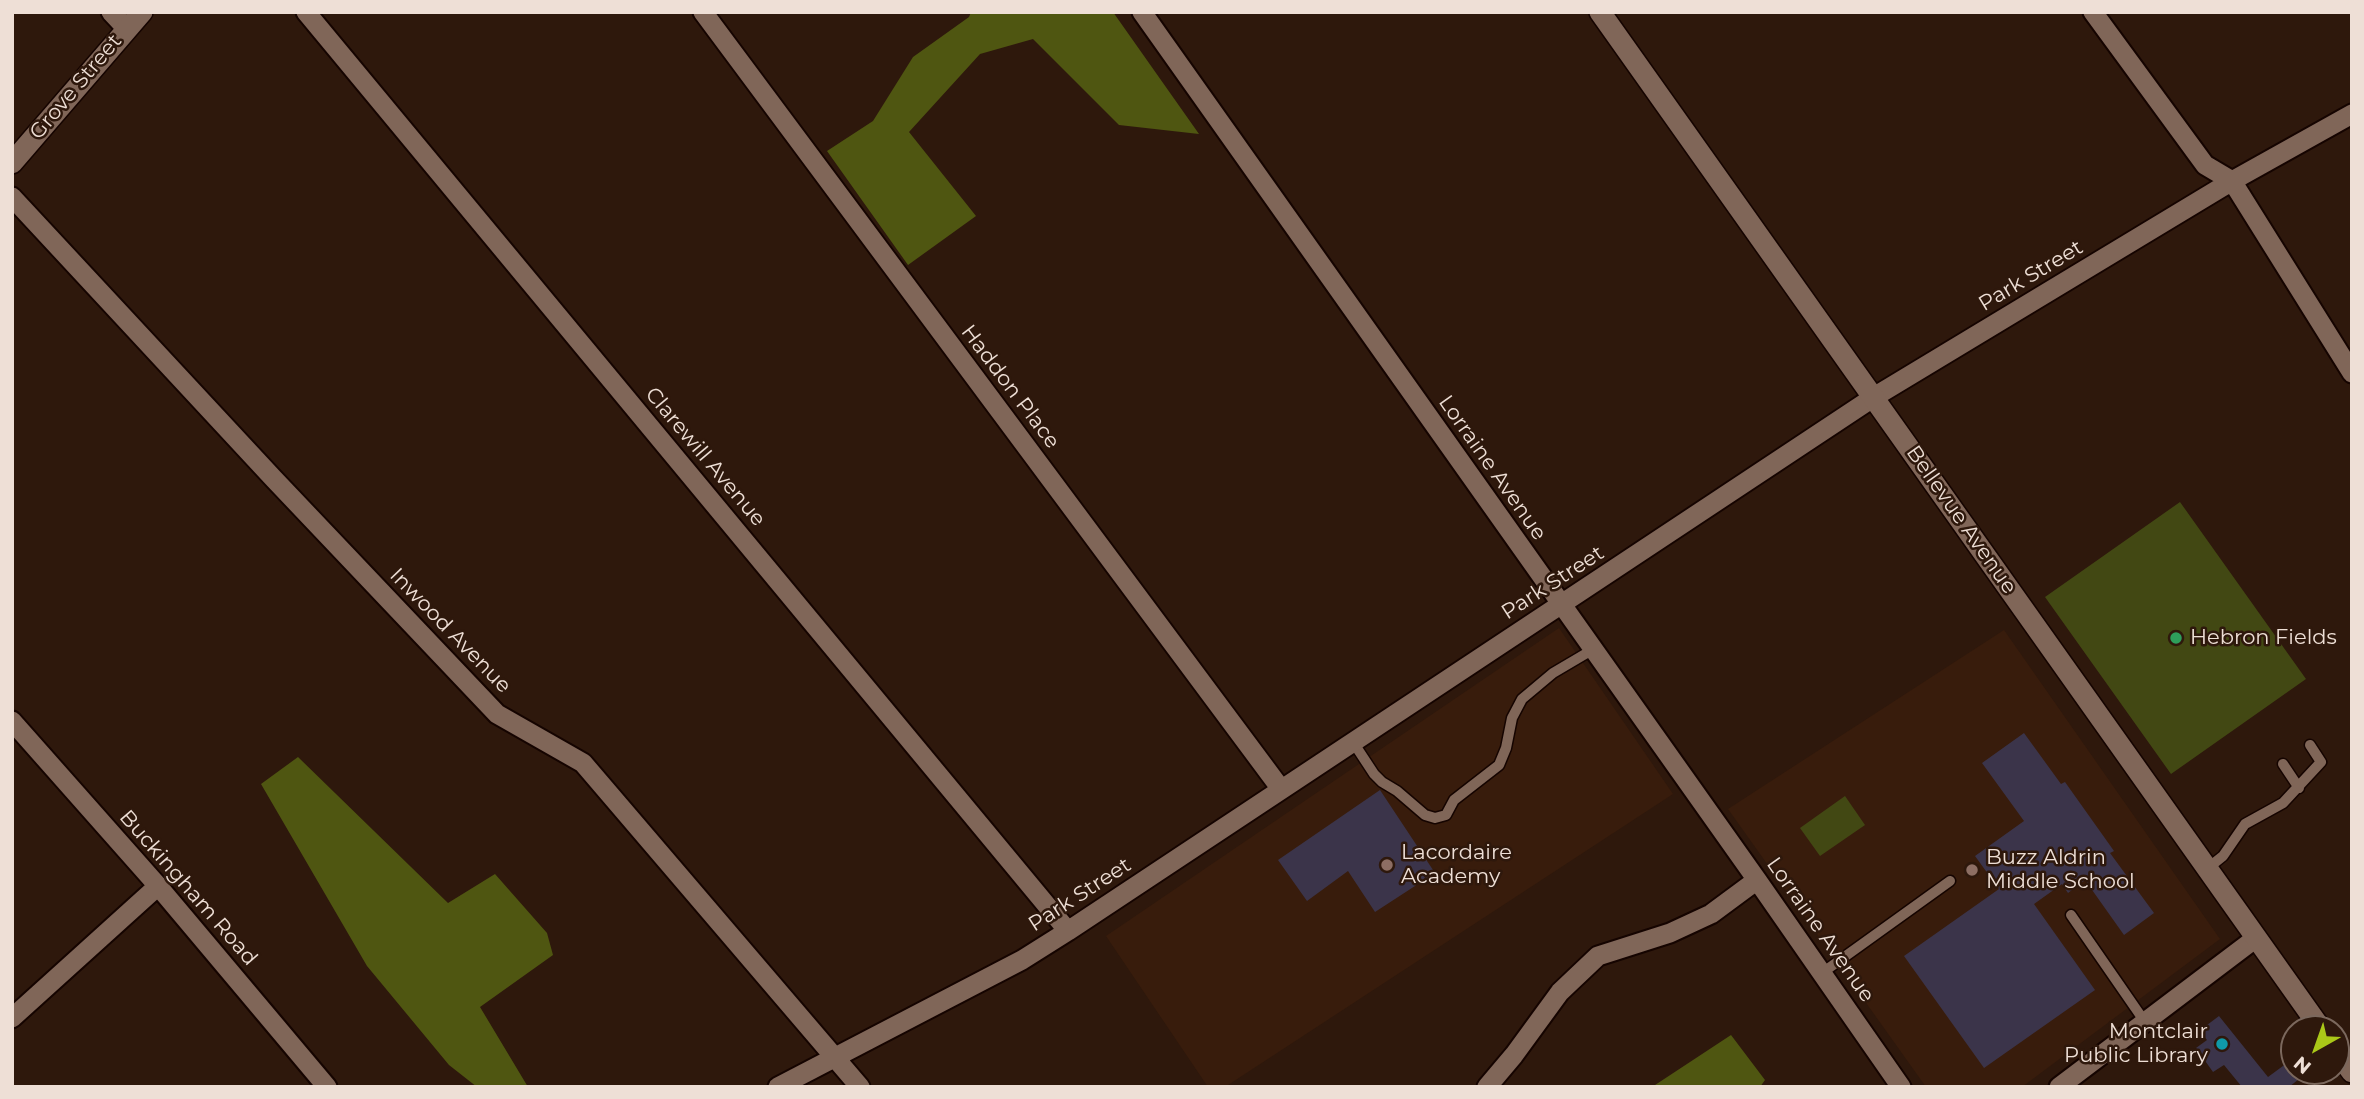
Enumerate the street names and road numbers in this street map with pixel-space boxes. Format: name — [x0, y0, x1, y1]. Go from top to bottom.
street label: Grove Street — [25, 29, 127, 145]
street label: Park Street — [1974, 235, 2088, 317]
street label: Haddon Place — [955, 320, 1065, 454]
street label: Clarewill Avenue — [640, 382, 770, 532]
street label: Lorraine Avenue — [1433, 391, 1551, 545]
street label: Bellevue Avenue — [1900, 441, 2022, 599]
street label: Park Street — [1497, 541, 1609, 625]
street label: Inwood Avenue — [384, 563, 516, 699]
street label: Buckingham Road — [114, 805, 262, 971]
street label: Park Street — [1024, 853, 1136, 937]
street label: Lorraine Avenue — [1761, 853, 1879, 1007]

